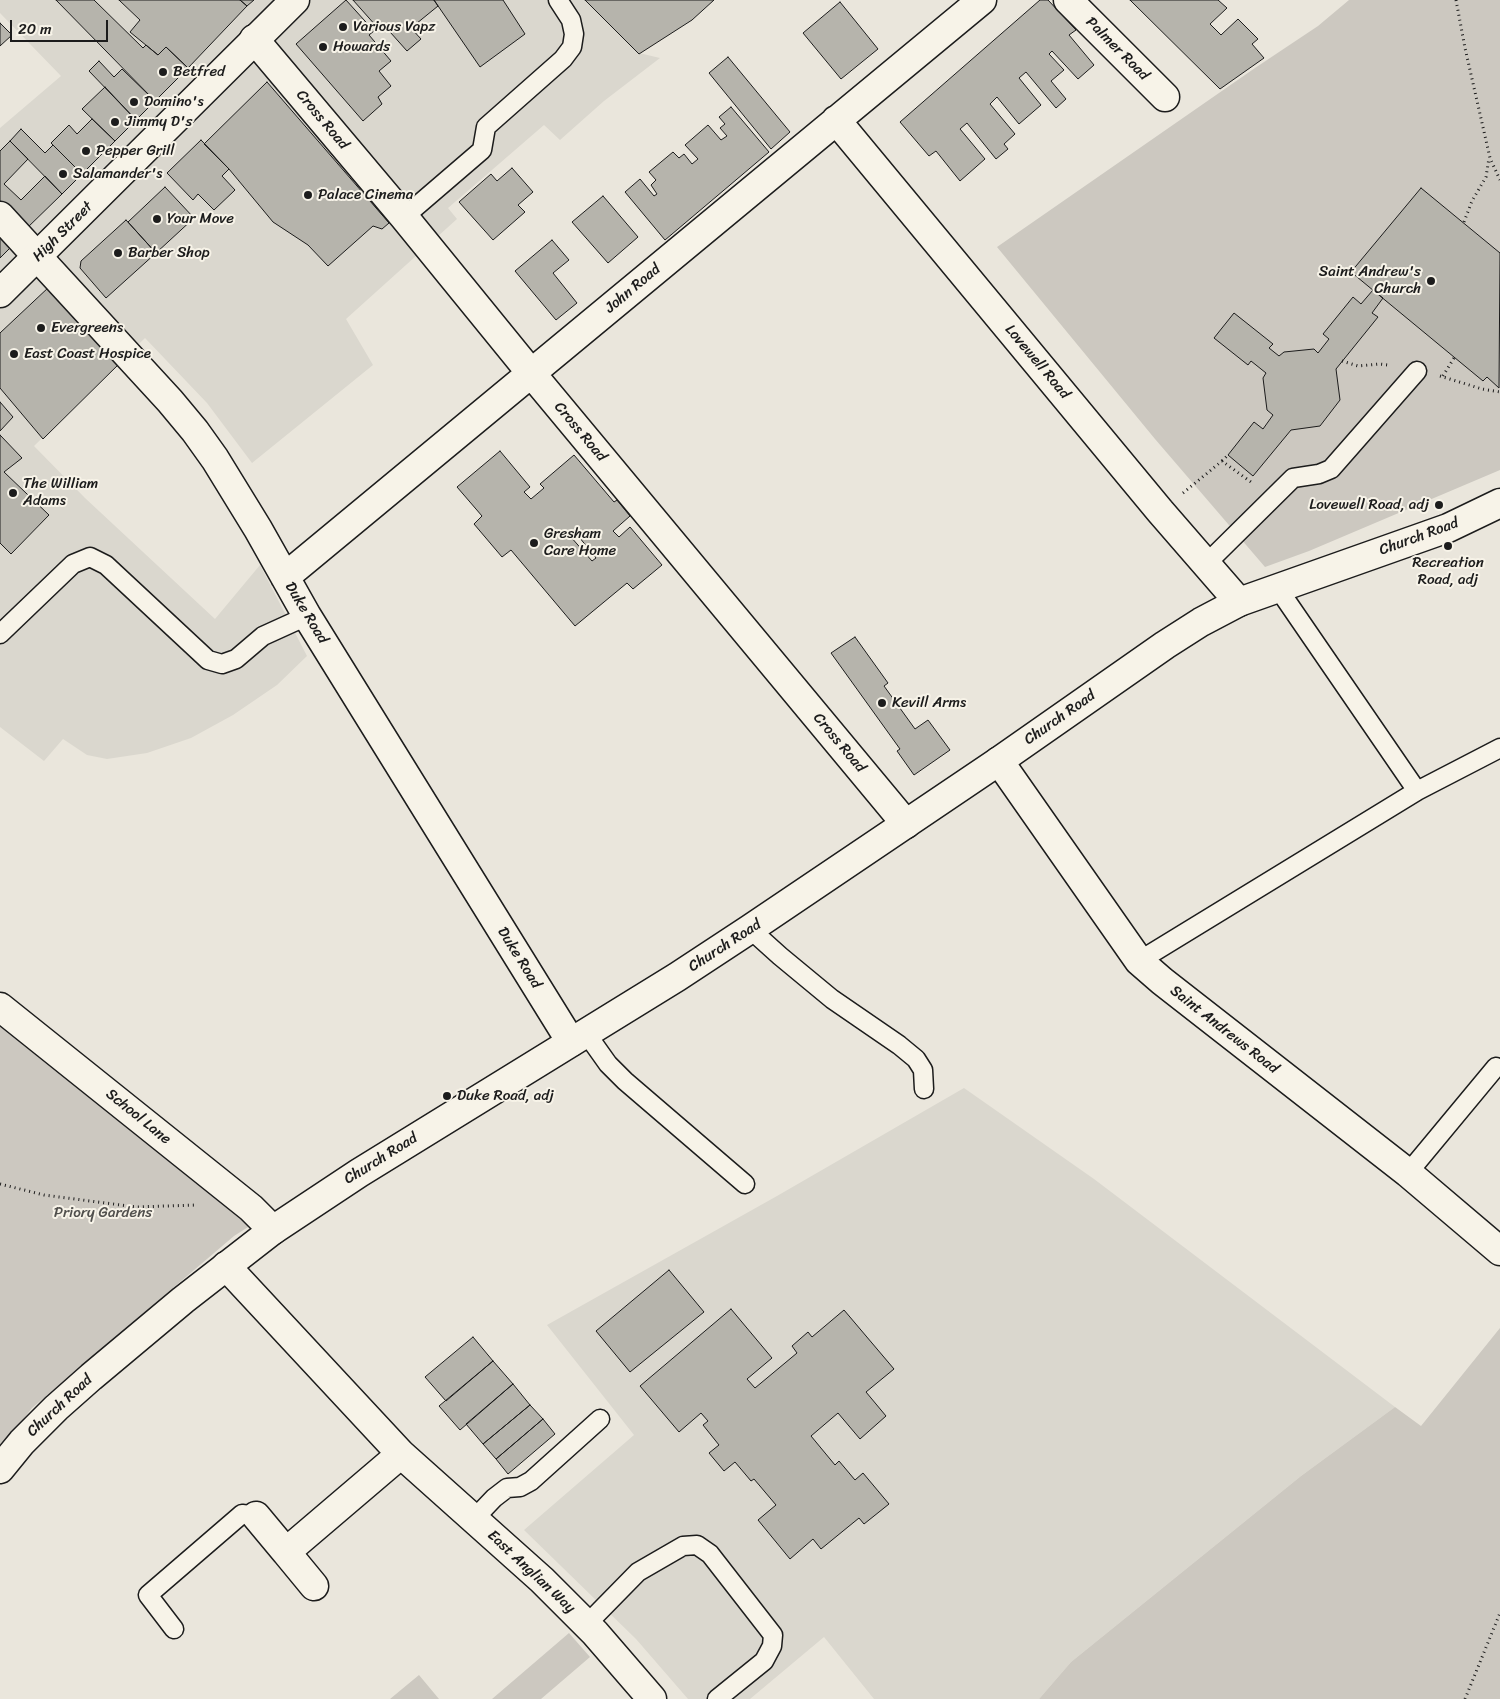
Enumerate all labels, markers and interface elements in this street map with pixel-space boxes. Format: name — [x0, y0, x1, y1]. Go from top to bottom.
scale bar — [12, 10, 110, 42]
street label: Palmer Road — [1082, 14, 1152, 84]
text: 20 m — [18, 16, 52, 42]
place label: Various Vapz — [353, 18, 435, 36]
marker: Various Vapz — [337, 21, 349, 33]
place label: Howards — [333, 38, 390, 56]
marker: Howards — [317, 41, 329, 53]
place label: Betfred — [173, 63, 225, 81]
marker: Betfred — [157, 66, 169, 78]
street label: Cross Road — [292, 87, 352, 153]
place label: Domino's — [144, 93, 204, 111]
marker: Domino's — [128, 96, 140, 108]
place label: Jimmy D's — [125, 113, 192, 131]
marker: Jimmy D's — [109, 116, 121, 128]
place label: Pepper Grill — [96, 142, 175, 160]
marker: Pepper Grill — [80, 145, 92, 157]
place label: Salamander's — [73, 165, 162, 183]
marker: Salamander's — [57, 168, 69, 180]
place label: Palace Cinema — [318, 186, 413, 204]
marker: Palace Cinema — [302, 189, 314, 201]
street label: High Street — [29, 198, 97, 266]
place label: Your Move — [167, 210, 234, 228]
marker: Your Move — [151, 213, 163, 225]
place label: Barber Shop — [128, 244, 210, 262]
marker: Barber Shop — [112, 247, 124, 259]
street label: John Road — [602, 261, 664, 317]
place label: Saint Andrew's Church — [1319, 263, 1421, 298]
marker: Saint Andrew's Church — [1425, 275, 1437, 287]
place label: Evergreens — [51, 319, 123, 337]
street label: Lovewell Road — [1001, 321, 1073, 403]
marker: Evergreens — [35, 322, 47, 334]
place label: East Coast Hospice — [24, 345, 151, 363]
marker: East Coast Hospice — [8, 348, 20, 360]
street label: Cross Road — [550, 399, 610, 465]
place label: The William Adams — [23, 475, 98, 510]
marker: The William Adams — [7, 487, 19, 499]
place label: Lovewell Road, adj — [1309, 496, 1429, 514]
marker: Lovewell Road, adj — [1433, 499, 1445, 511]
street label: Church Road — [1377, 514, 1461, 560]
place label: Gresham Care Home — [544, 525, 616, 560]
marker: Gresham Care Home — [528, 537, 540, 549]
marker: Recreation Road, adj — [1442, 540, 1454, 552]
place label: Recreation Road, adj — [1412, 554, 1484, 589]
street label: Duke Road — [281, 579, 331, 647]
street label: Church Road — [1021, 687, 1099, 749]
place label: Kevill Arms — [892, 694, 966, 712]
marker: Kevill Arms — [876, 697, 888, 709]
street label: Cross Road — [809, 710, 869, 776]
street label: Church Road — [685, 916, 765, 976]
street label: Duke Road — [493, 924, 545, 992]
street label: Saint Andrews Road — [1166, 982, 1282, 1078]
street label: School Lane — [102, 1085, 174, 1149]
place label: Duke Road, adj — [457, 1087, 554, 1105]
marker: Duke Road, adj — [441, 1090, 453, 1102]
street label: Church Road — [341, 1129, 421, 1189]
park label: Priory Gardens — [54, 1204, 152, 1222]
street label: Church Road — [24, 1371, 96, 1441]
street label: East Anglian Way — [483, 1527, 579, 1617]

